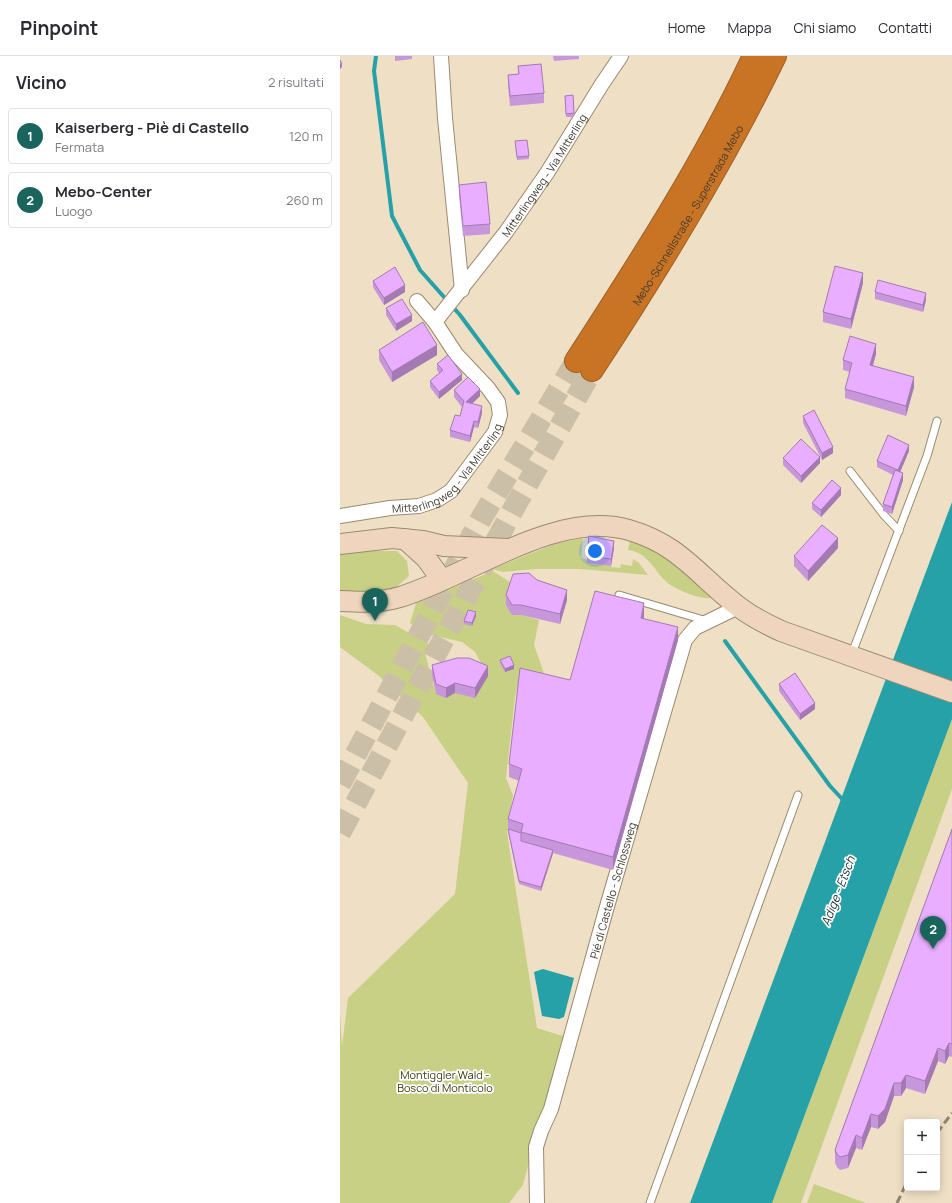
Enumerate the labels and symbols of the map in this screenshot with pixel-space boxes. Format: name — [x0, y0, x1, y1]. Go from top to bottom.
street label: Mitterlingweg - Via Mitterling — [498, 110, 590, 240]
street label: Mebo-Schnellstraße - Superstrada Mebo — [628, 122, 746, 308]
street label: Mitterlingweg - Via Mitterling — [391, 422, 505, 515]
your location — [585, 541, 605, 561]
pin: 1 — [362, 588, 388, 621]
street label: Pié di Castello - Schlossweg — [585, 820, 639, 960]
water label: Adige - Etsch — [817, 853, 859, 928]
pin: 2 — [920, 916, 946, 949]
park label: Montiggler Wald - Bosco di Monticolo — [397, 1067, 493, 1095]

